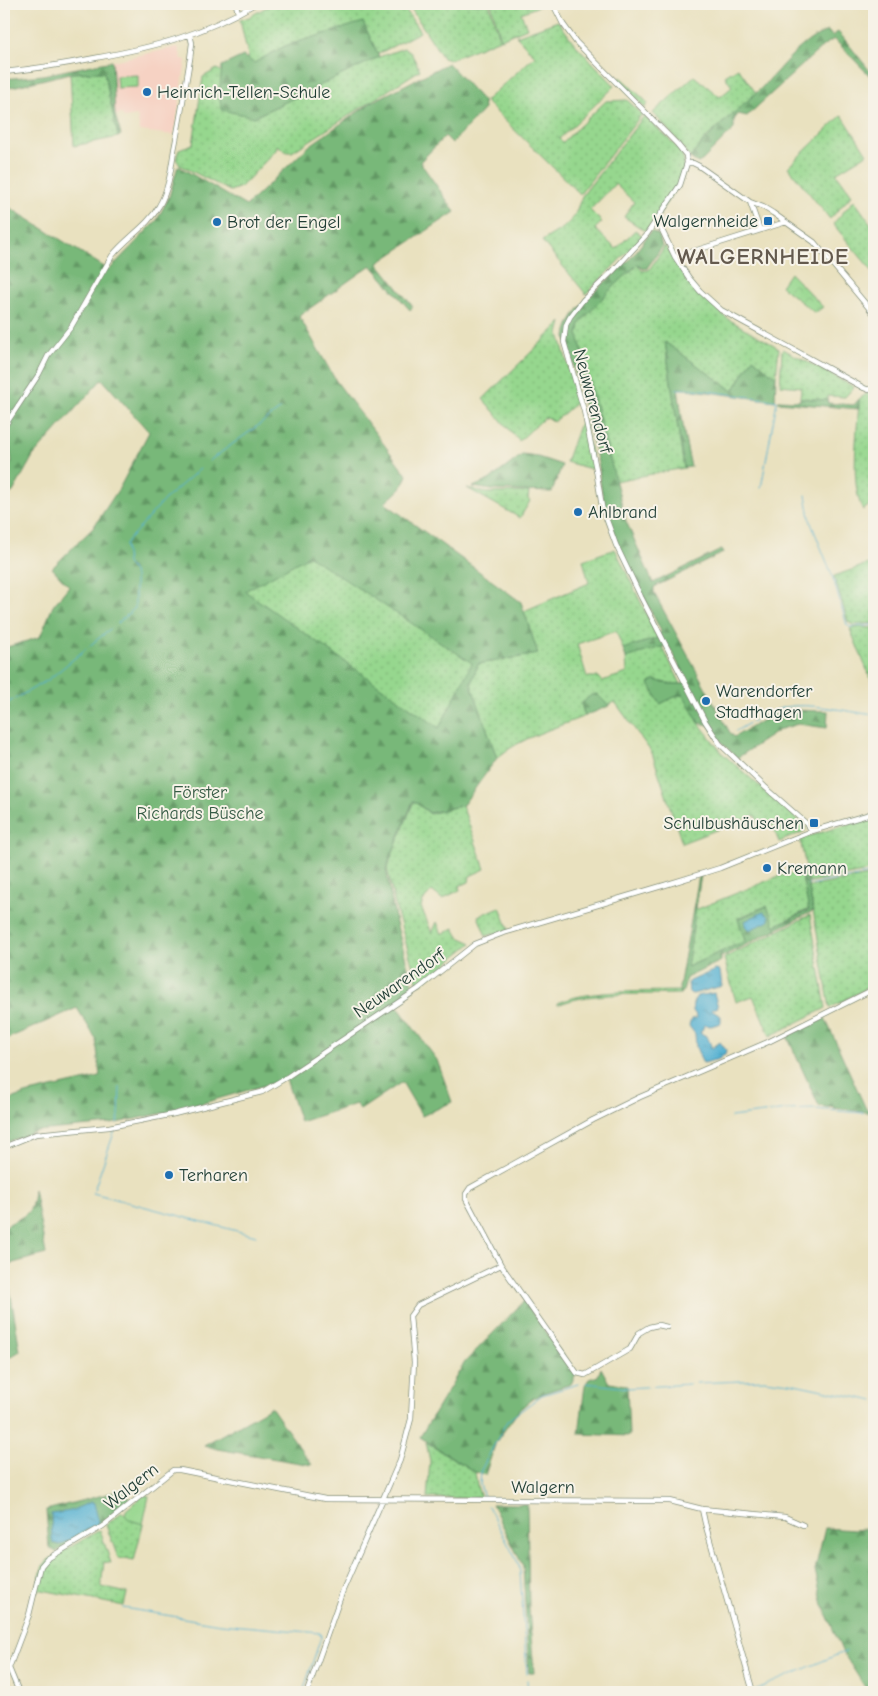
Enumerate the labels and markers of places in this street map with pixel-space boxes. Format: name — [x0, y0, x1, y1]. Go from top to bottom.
place label: Heinrich-Tellen-Schule — [157, 82, 330, 103]
marker: Heinrich-Tellen-Schule — [141, 86, 153, 98]
place label: Walgernheide — [653, 211, 758, 232]
place label: Brot der Engel — [227, 212, 341, 233]
marker: Walgernheide — [762, 215, 774, 227]
marker: Brot der Engel — [211, 216, 223, 228]
place label: Ahlbrand — [588, 502, 657, 523]
marker: Ahlbrand — [572, 506, 584, 518]
place label: Warendorfer Stadthagen — [716, 681, 813, 723]
marker: Warendorfer Stadthagen — [700, 695, 712, 707]
place label: Schulbushäuschen — [663, 813, 804, 834]
marker: Schulbushäuschen — [808, 817, 820, 829]
place label: Kremann — [777, 858, 847, 879]
marker: Kremann — [761, 862, 773, 874]
place label: Terharen — [179, 1165, 248, 1186]
marker: Terharen — [163, 1169, 175, 1181]

